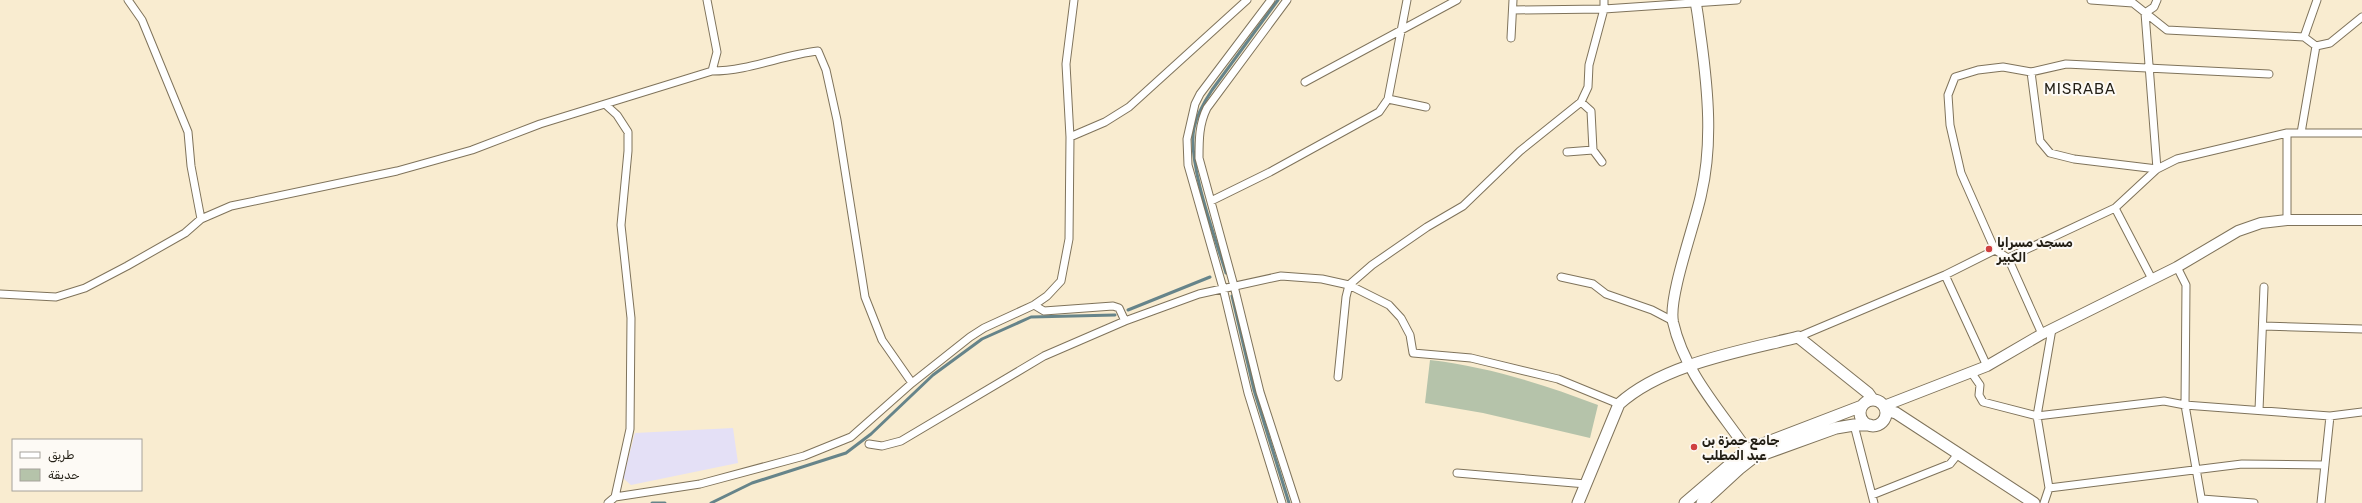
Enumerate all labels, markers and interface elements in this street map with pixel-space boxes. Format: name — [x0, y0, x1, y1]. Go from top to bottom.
district label: MISRABA — [2044, 80, 2116, 98]
place label: مسجد مسرابا الكبير — [1996, 235, 2073, 265]
marker: مسجد مسرابا الكبير — [1984, 244, 1994, 254]
place label: جامع حمزة بن عبد المطلب — [1702, 433, 1780, 463]
legend — [12, 439, 142, 491]
marker: جامع حمزة بن عبد المطلب — [1689, 442, 1699, 452]
text: طريق — [48, 448, 74, 463]
text: حديقة — [48, 468, 80, 482]

